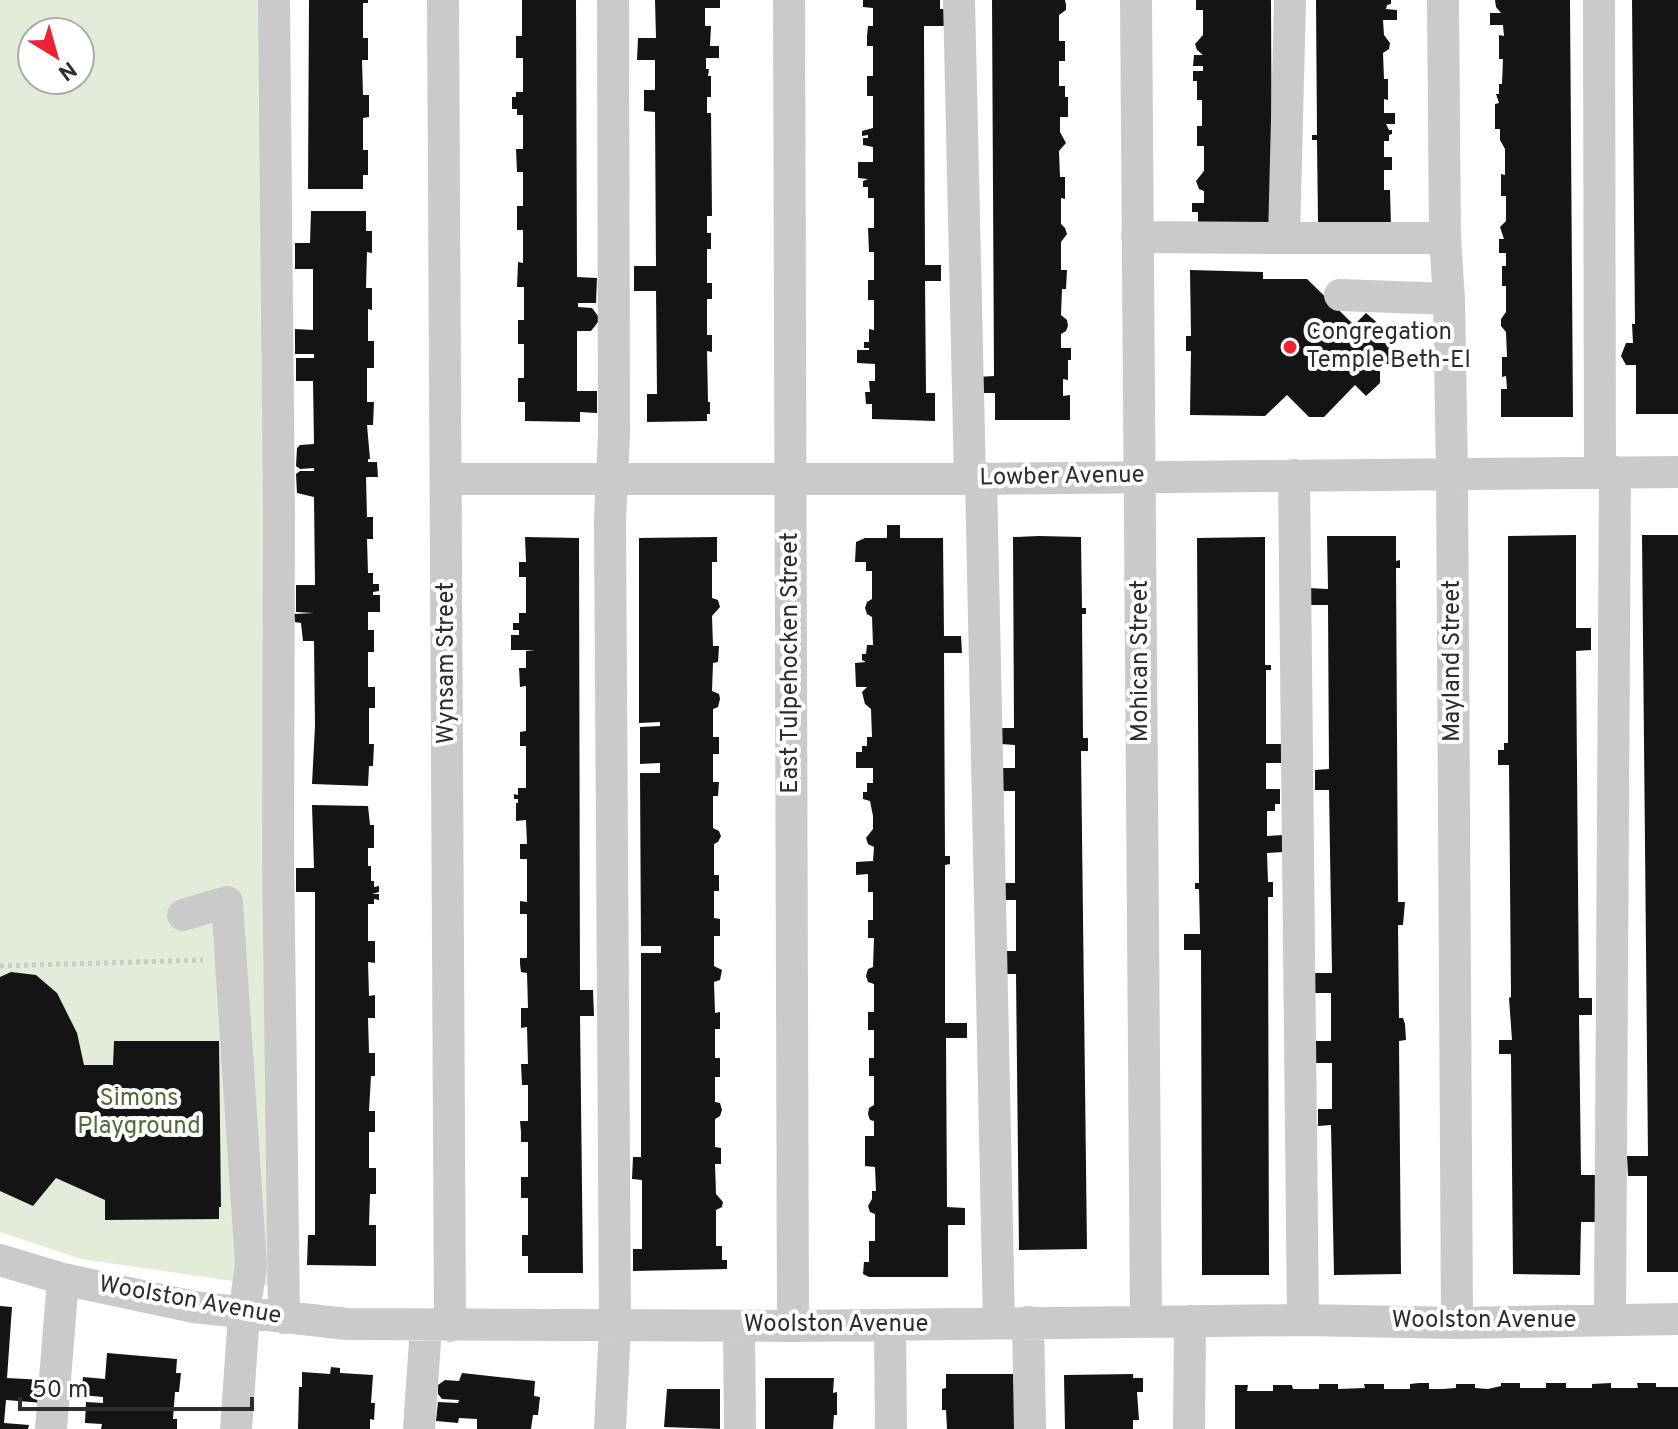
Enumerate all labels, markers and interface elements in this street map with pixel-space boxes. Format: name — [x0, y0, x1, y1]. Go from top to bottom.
north arrow — [16, 16, 96, 96]
text: N — [52, 54, 81, 86]
place label: Congregation Temple Beth-El — [1306, 318, 1471, 376]
marker: Congregation Temple Beth-El — [1281, 338, 1299, 356]
street label: Lowber Avenue — [979, 461, 1145, 493]
street label: East Tulpehocken Street — [776, 532, 806, 794]
street label: Mohican Street — [1126, 580, 1156, 742]
street label: Mayland Street — [1438, 580, 1468, 742]
street label: Wynsam Street — [432, 582, 462, 744]
park label: Simons Playground — [77, 1084, 201, 1142]
street label: Woolston Avenue — [96, 1270, 284, 1332]
street label: Woolston Avenue — [1392, 1306, 1576, 1336]
street label: Woolston Avenue — [744, 1310, 928, 1340]
scale bar — [20, 1361, 252, 1411]
text: 50 m — [32, 1376, 88, 1406]

